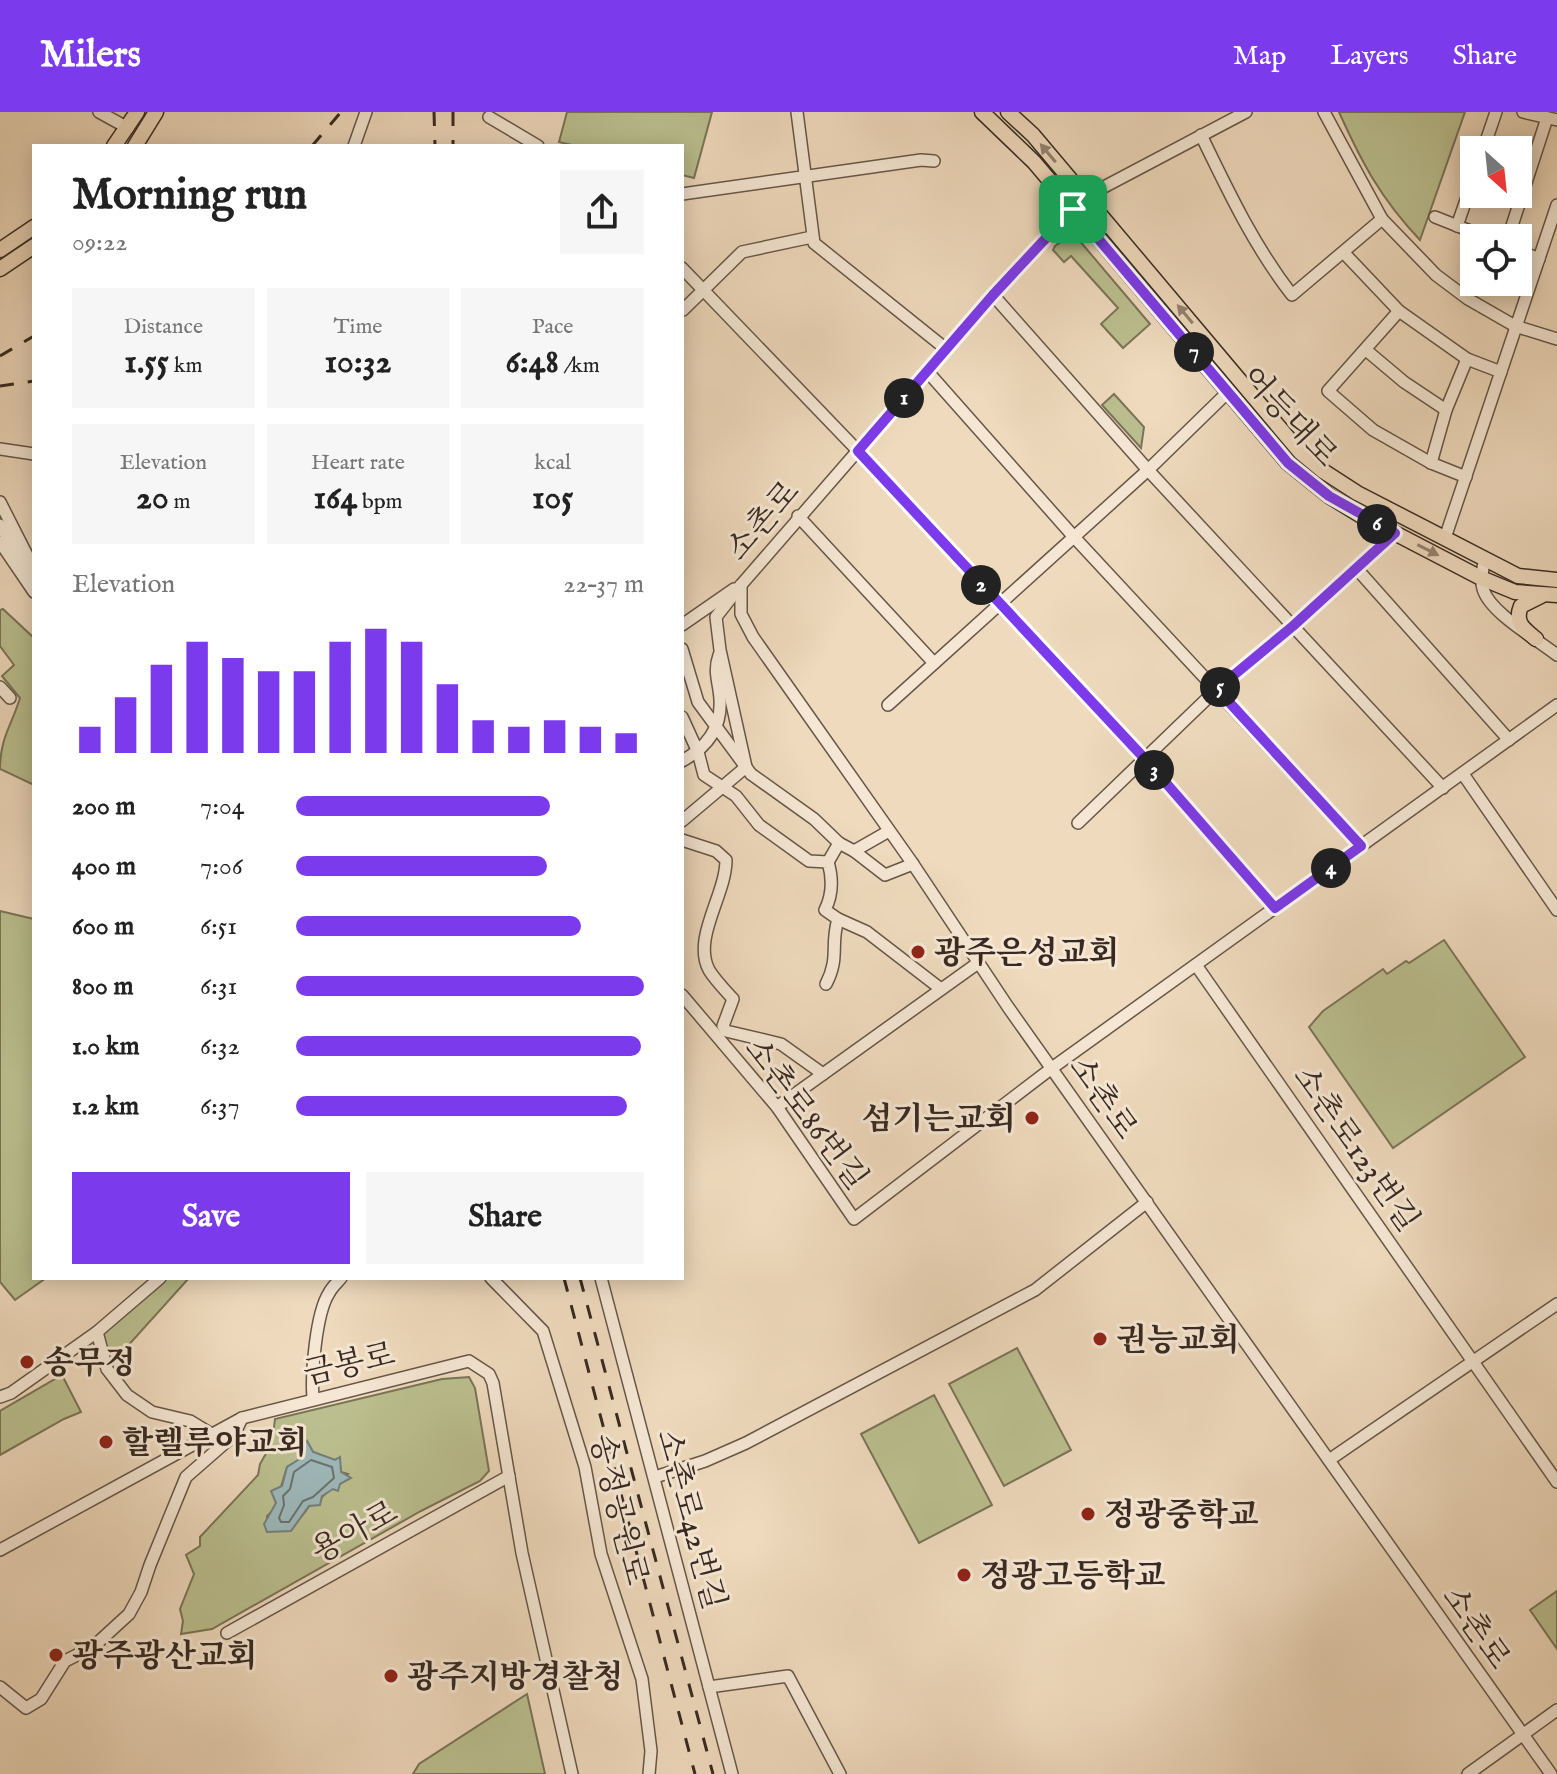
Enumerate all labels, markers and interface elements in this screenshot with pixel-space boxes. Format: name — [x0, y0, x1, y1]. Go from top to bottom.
text: Milers — [40, 32, 141, 80]
text: Map — [1233, 39, 1286, 74]
text: Layers — [1330, 39, 1409, 74]
text: Share — [1453, 39, 1517, 74]
north arrow — [1460, 136, 1532, 208]
map controls — [1460, 136, 1532, 296]
one-way arrow — [1040, 143, 1057, 163]
text: Morning run — [72, 168, 307, 224]
button: share — [560, 170, 644, 254]
pin — [1039, 175, 1107, 243]
icon: arrive — [1051, 187, 1095, 231]
button: locate — [1460, 224, 1532, 296]
text: 09:22 — [72, 226, 127, 259]
one-way arrow — [1177, 305, 1194, 325]
text: Distance — [124, 313, 203, 341]
text: Time — [334, 313, 382, 341]
text: Pace — [532, 313, 573, 341]
pin: 7 — [1174, 332, 1214, 372]
text: 7 — [1189, 338, 1199, 366]
text: 1.55 — [124, 341, 169, 384]
text: 10:32 — [325, 341, 391, 384]
text: 6:48 — [505, 341, 559, 384]
text: km — [169, 352, 202, 380]
text: /km — [559, 352, 600, 380]
street label: 어등대로 — [1231, 359, 1345, 477]
pin: 1 — [884, 378, 924, 418]
text: 1 — [900, 384, 908, 412]
text: Elevation — [120, 449, 207, 477]
text: Heart rate — [311, 449, 405, 477]
text: kcal — [534, 449, 571, 477]
street label: 소촌로 — [718, 473, 810, 570]
text: 20 — [136, 477, 169, 520]
text: 164 — [313, 477, 357, 520]
text: 105 — [532, 477, 573, 520]
text: m — [169, 488, 191, 516]
text: bpm — [357, 488, 403, 516]
pin: 6 — [1357, 504, 1397, 544]
text: 6 — [1372, 510, 1382, 538]
one-way arrow — [1416, 544, 1439, 557]
pin: 2 — [961, 565, 1001, 605]
text: Elevation — [72, 568, 175, 601]
text: 22–37 m — [563, 568, 644, 601]
text: 2 — [976, 571, 986, 599]
pin: 5 — [1200, 667, 1240, 707]
text: 5 — [1216, 673, 1224, 701]
pin: 3 — [1134, 750, 1174, 790]
text: 3 — [1150, 756, 1158, 784]
text: 200 m — [72, 790, 136, 823]
text: 7:04 — [200, 790, 245, 823]
pin: 4 — [1311, 848, 1351, 888]
text: 400 m — [72, 850, 136, 883]
text: 7:06 — [200, 850, 243, 883]
text: 4 — [1326, 854, 1336, 882]
text: 600 m — [72, 910, 134, 943]
text: 6:51 — [200, 910, 237, 943]
place label: 광주은성교회 — [934, 934, 1119, 975]
marker: 광주은성교회 — [909, 943, 927, 961]
text: 800 m — [72, 970, 134, 1003]
text: 6:31 — [200, 970, 237, 1003]
text: 1.0 km — [72, 1030, 140, 1063]
text: 6:32 — [200, 1030, 240, 1063]
street label: 소촌로86번길 — [734, 1030, 876, 1199]
street label: 소촌로 — [1059, 1049, 1145, 1148]
street label: 소촌로123번길 — [1283, 1058, 1427, 1240]
text: 1.2 km — [72, 1090, 139, 1123]
text: 6:37 — [200, 1090, 240, 1123]
place label: 섬기는교회 — [861, 1100, 1016, 1141]
marker: 섬기는교회 — [1023, 1109, 1041, 1127]
button: Save — [72, 1172, 350, 1264]
button: Share — [366, 1172, 644, 1264]
place label: 권능교회 — [1116, 1321, 1240, 1362]
marker: 권능교회 — [1091, 1330, 1109, 1348]
street label: 금봉로 — [300, 1335, 399, 1396]
place label: 송무정 — [43, 1344, 136, 1385]
marker: 송무정 — [18, 1353, 36, 1371]
place label: 할렐루야교회 — [122, 1424, 307, 1465]
street label: 소촌로42번길 — [646, 1425, 733, 1614]
street label: 송정공원로 — [579, 1430, 656, 1590]
marker: 할렐루야교회 — [97, 1433, 115, 1451]
street label: 용아로 — [305, 1493, 406, 1574]
place label: 정광중학교 — [1104, 1496, 1259, 1537]
marker: 정광중학교 — [1079, 1505, 1097, 1523]
place label: 정광고등학교 — [980, 1557, 1166, 1598]
marker: 정광고등학교 — [955, 1566, 973, 1584]
street label: 소촌로 — [1432, 1579, 1518, 1678]
place label: 광주광산교회 — [72, 1637, 257, 1678]
marker: 광주광산교회 — [47, 1646, 65, 1664]
place label: 광주지방경찰청 — [407, 1658, 623, 1699]
marker: 광주지방경찰청 — [382, 1667, 400, 1685]

